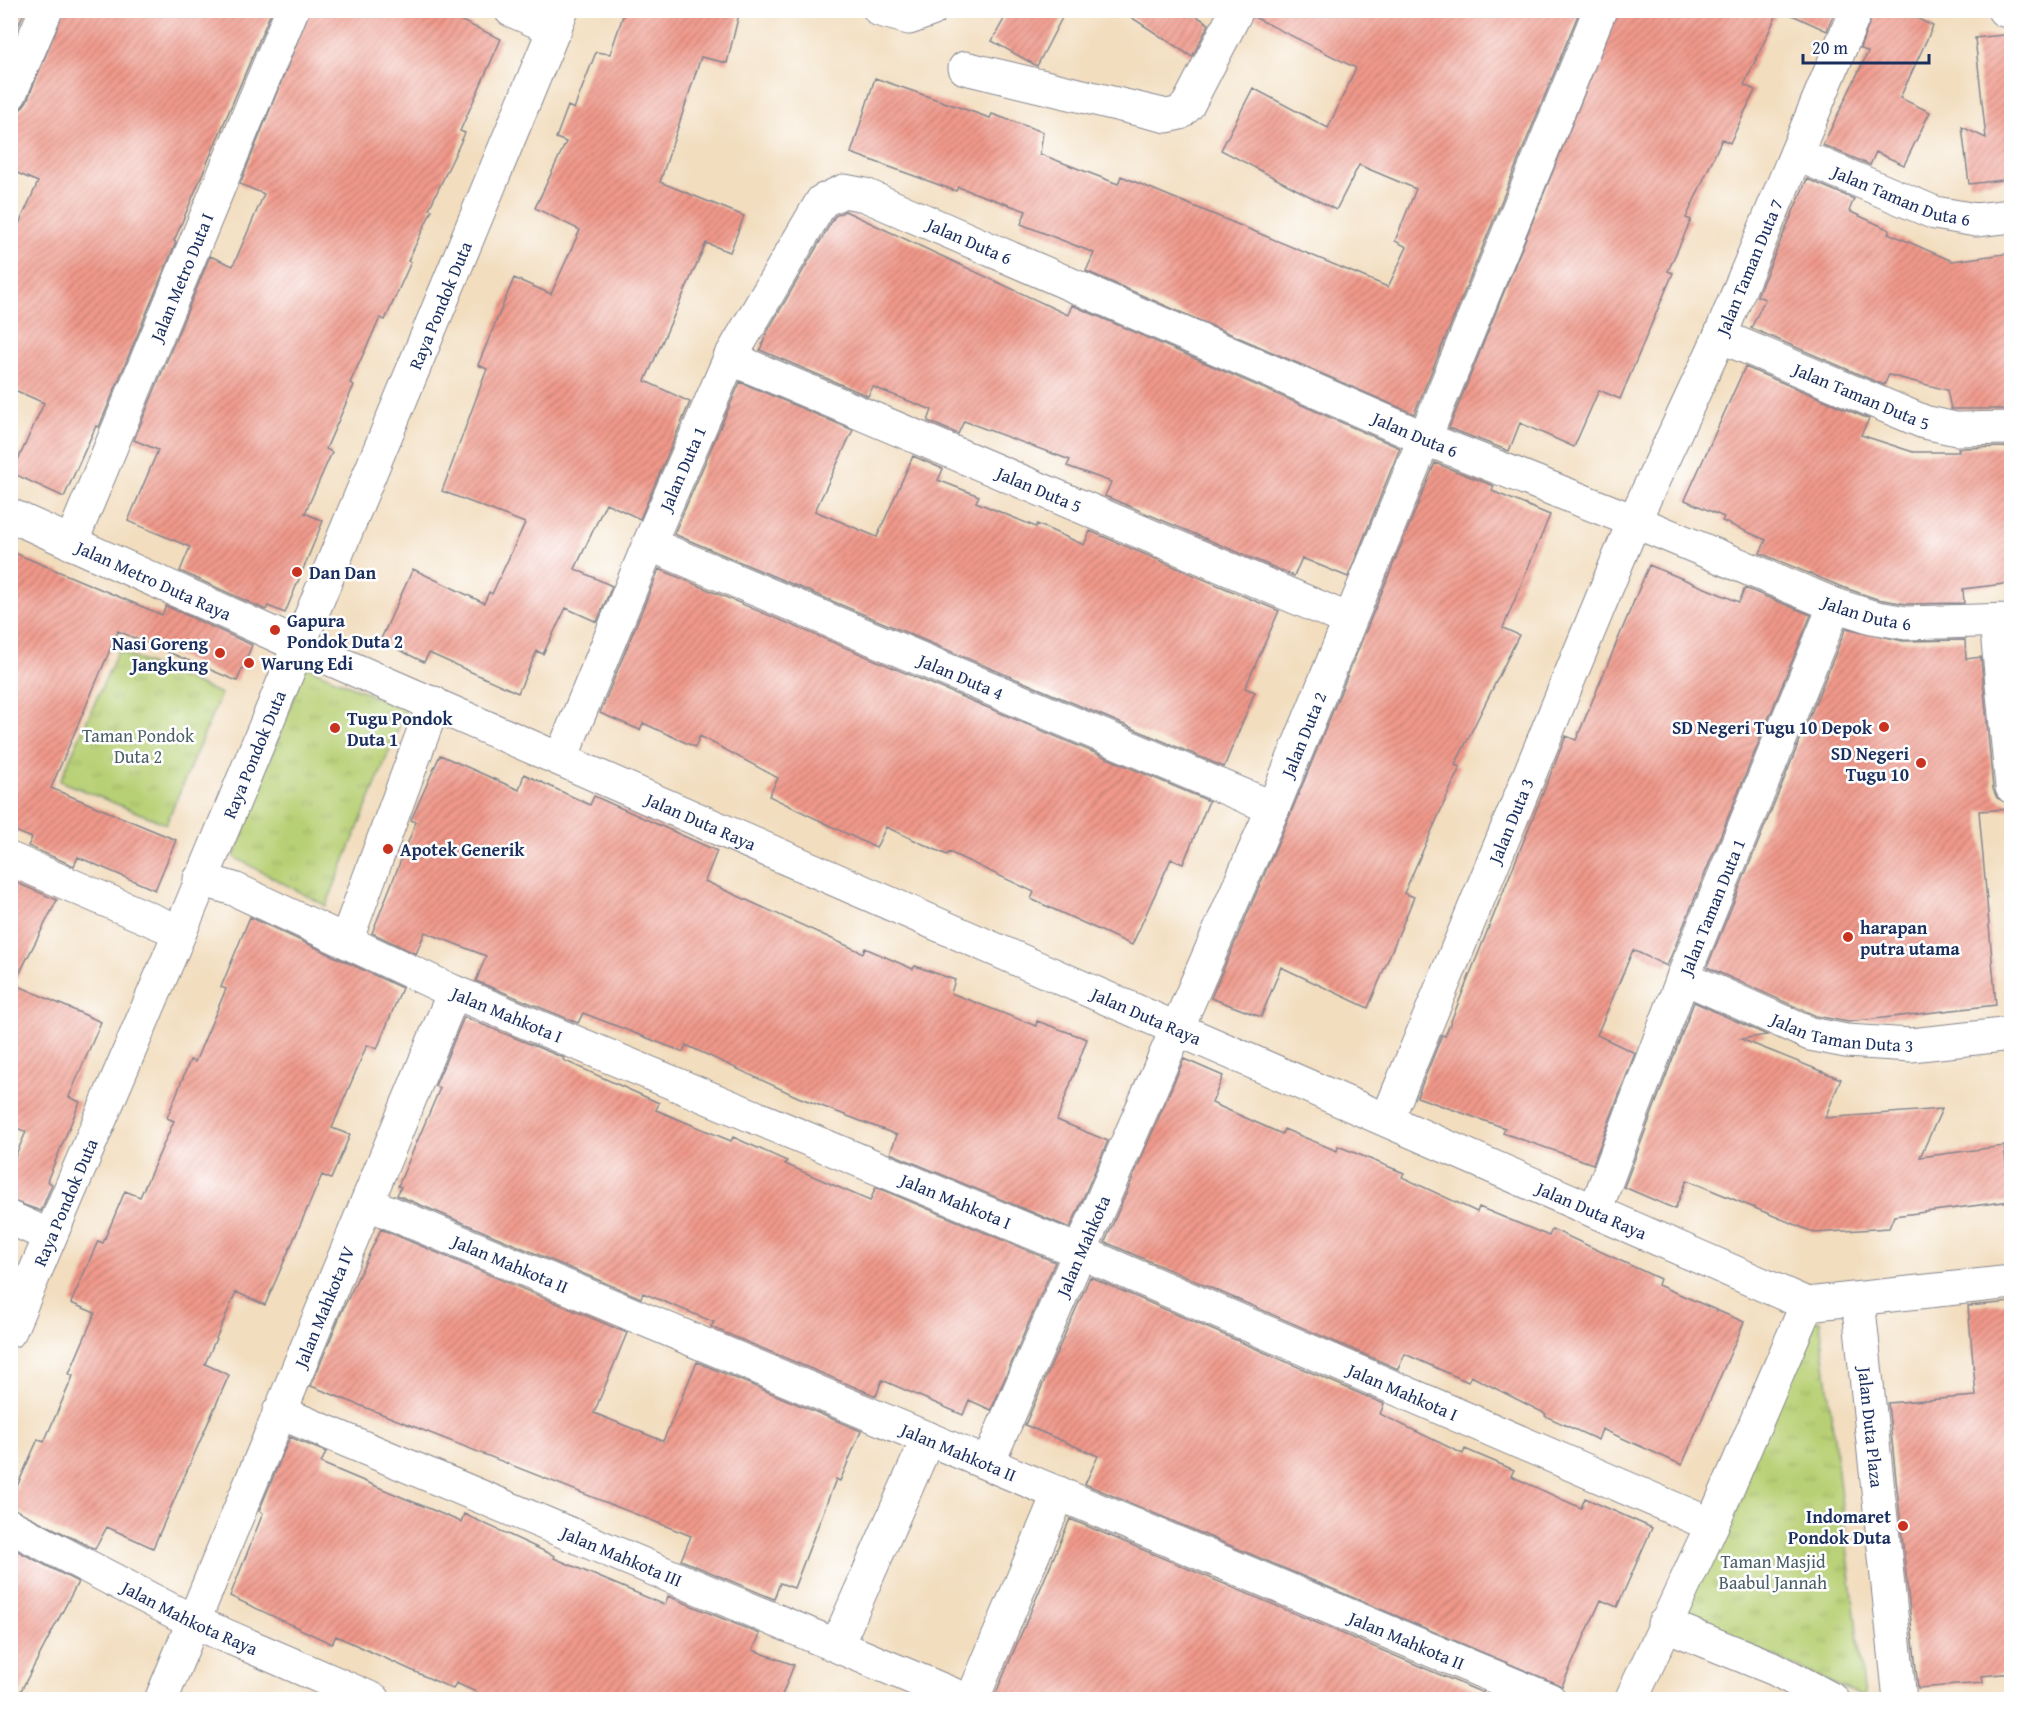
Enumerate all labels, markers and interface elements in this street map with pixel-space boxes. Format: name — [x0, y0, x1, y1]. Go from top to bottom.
scale bar — [1803, 27, 1929, 65]
text: 20 m — [1812, 34, 1848, 61]
street label: Jalan Taman Duta 6 — [1827, 157, 1972, 232]
street label: Jalan Taman Duta 7 — [1708, 194, 1789, 341]
street label: Jalan Metro Duta I — [142, 209, 220, 347]
street label: Jalan Duta 6 — [921, 209, 1016, 271]
street label: Raya Pondok Duta — [401, 237, 478, 374]
street label: Jalan Taman Duta 5 — [1788, 354, 1932, 436]
street label: Jalan Duta 6 — [1367, 403, 1462, 464]
street label: Jalan Duta 1 — [651, 422, 712, 517]
street label: Jalan Duta 5 — [991, 458, 1086, 519]
street label: Jalan Metro Duta Raya — [70, 532, 236, 627]
place label: Dan Dan — [309, 559, 377, 586]
marker: Dan Dan — [290, 565, 304, 579]
street label: Jalan Duta 6 — [1817, 587, 1911, 637]
place label: Gapura Pondok Duta 2 — [287, 607, 403, 655]
marker: Gapura Pondok Duta 2 — [268, 623, 282, 637]
place label: Nasi Goreng Jangkung — [112, 630, 209, 678]
street label: Jalan Duta 4 — [913, 645, 1008, 706]
marker: Nasi Goreng Jangkung — [213, 646, 227, 660]
place label: Warung Edi — [261, 650, 353, 677]
marker: Warung Edi — [242, 656, 256, 670]
street label: Raya Pondok Duta — [215, 686, 292, 823]
street label: Jalan Duta 2 — [1273, 687, 1333, 783]
place label: Tugu Pondok Duta 1 — [347, 705, 453, 753]
place label: SD Negeri Tugu 10 Depok — [1672, 714, 1873, 741]
marker: SD Negeri Tugu 10 Depok — [1877, 720, 1891, 734]
marker: Tugu Pondok Duta 1 — [328, 721, 342, 735]
park label: Taman Pondok Duta 2 — [82, 722, 195, 770]
place label: SD Negeri Tugu 10 — [1831, 740, 1909, 788]
marker: SD Negeri Tugu 10 — [1914, 756, 1928, 770]
street label: Jalan Duta 3 — [1480, 774, 1540, 869]
street label: Jalan Duta Raya — [640, 784, 761, 857]
street label: Jalan Taman Duta 1 — [1671, 834, 1752, 981]
place label: Apotek Generik — [400, 836, 525, 863]
marker: Apotek Generik — [381, 842, 395, 856]
place label: harapan putra utama — [1860, 914, 1960, 962]
marker: harapan putra utama — [1841, 930, 1855, 944]
street label: Jalan Mahkota I — [446, 978, 567, 1049]
street label: Jalan Duta Raya — [1086, 979, 1206, 1052]
street label: Jalan Taman Duta 3 — [1765, 1004, 1914, 1059]
street label: Raya Pondok Duta — [26, 1134, 104, 1270]
street label: Jalan Mahkota I — [895, 1165, 1016, 1236]
street label: Jalan Duta Raya — [1531, 1173, 1652, 1246]
street label: Jalan Mahkota — [1048, 1190, 1117, 1302]
street label: Jalan Mahkota II — [447, 1226, 573, 1300]
street label: Jalan Mahkota IV — [286, 1241, 361, 1373]
street label: Jalan Mahkota I — [1342, 1355, 1462, 1427]
street label: Jalan Duta Plaza — [1851, 1364, 1891, 1489]
street label: Jalan Mahkota II — [895, 1415, 1021, 1488]
place label: Indomaret Pondok Duta — [1788, 1503, 1892, 1551]
street label: Jalan Mahkota III — [556, 1518, 687, 1593]
marker: Indomaret Pondok Duta — [1896, 1519, 1910, 1533]
park label: Taman Masjid Baabul Jannah — [1719, 1548, 1827, 1596]
street label: Jalan Mahkota Raya — [115, 1572, 263, 1662]
street label: Jalan Mahkota II — [1343, 1603, 1469, 1676]

